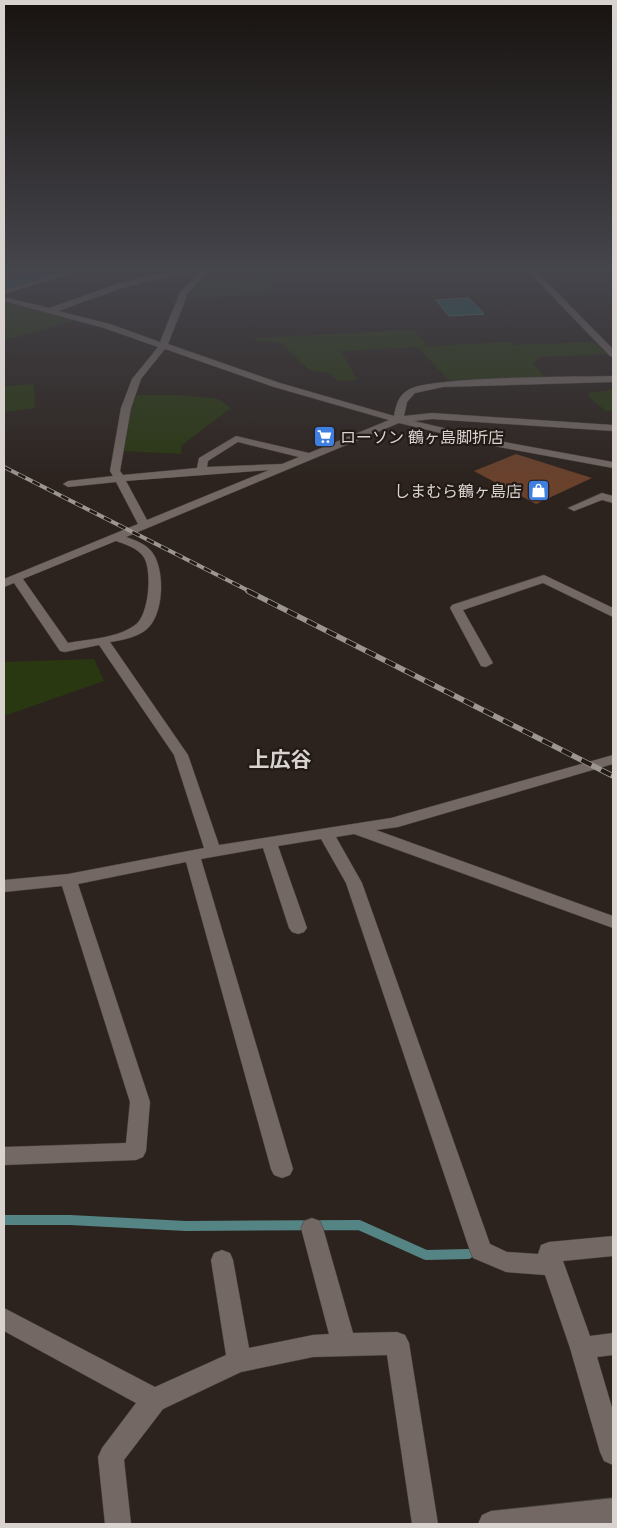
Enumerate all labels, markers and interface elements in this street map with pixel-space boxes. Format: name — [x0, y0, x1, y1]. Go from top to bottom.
supermarket icon: ローソン 鶴ヶ島脚折店 — [312, 425, 336, 449]
place label: ローソン 鶴ヶ島脚折店 — [340, 427, 504, 448]
shop icon: しまむら鶴ヶ島店 — [526, 479, 550, 503]
place label: しまむら鶴ヶ島店 — [394, 481, 522, 502]
district label: 上広谷 — [249, 746, 312, 773]

